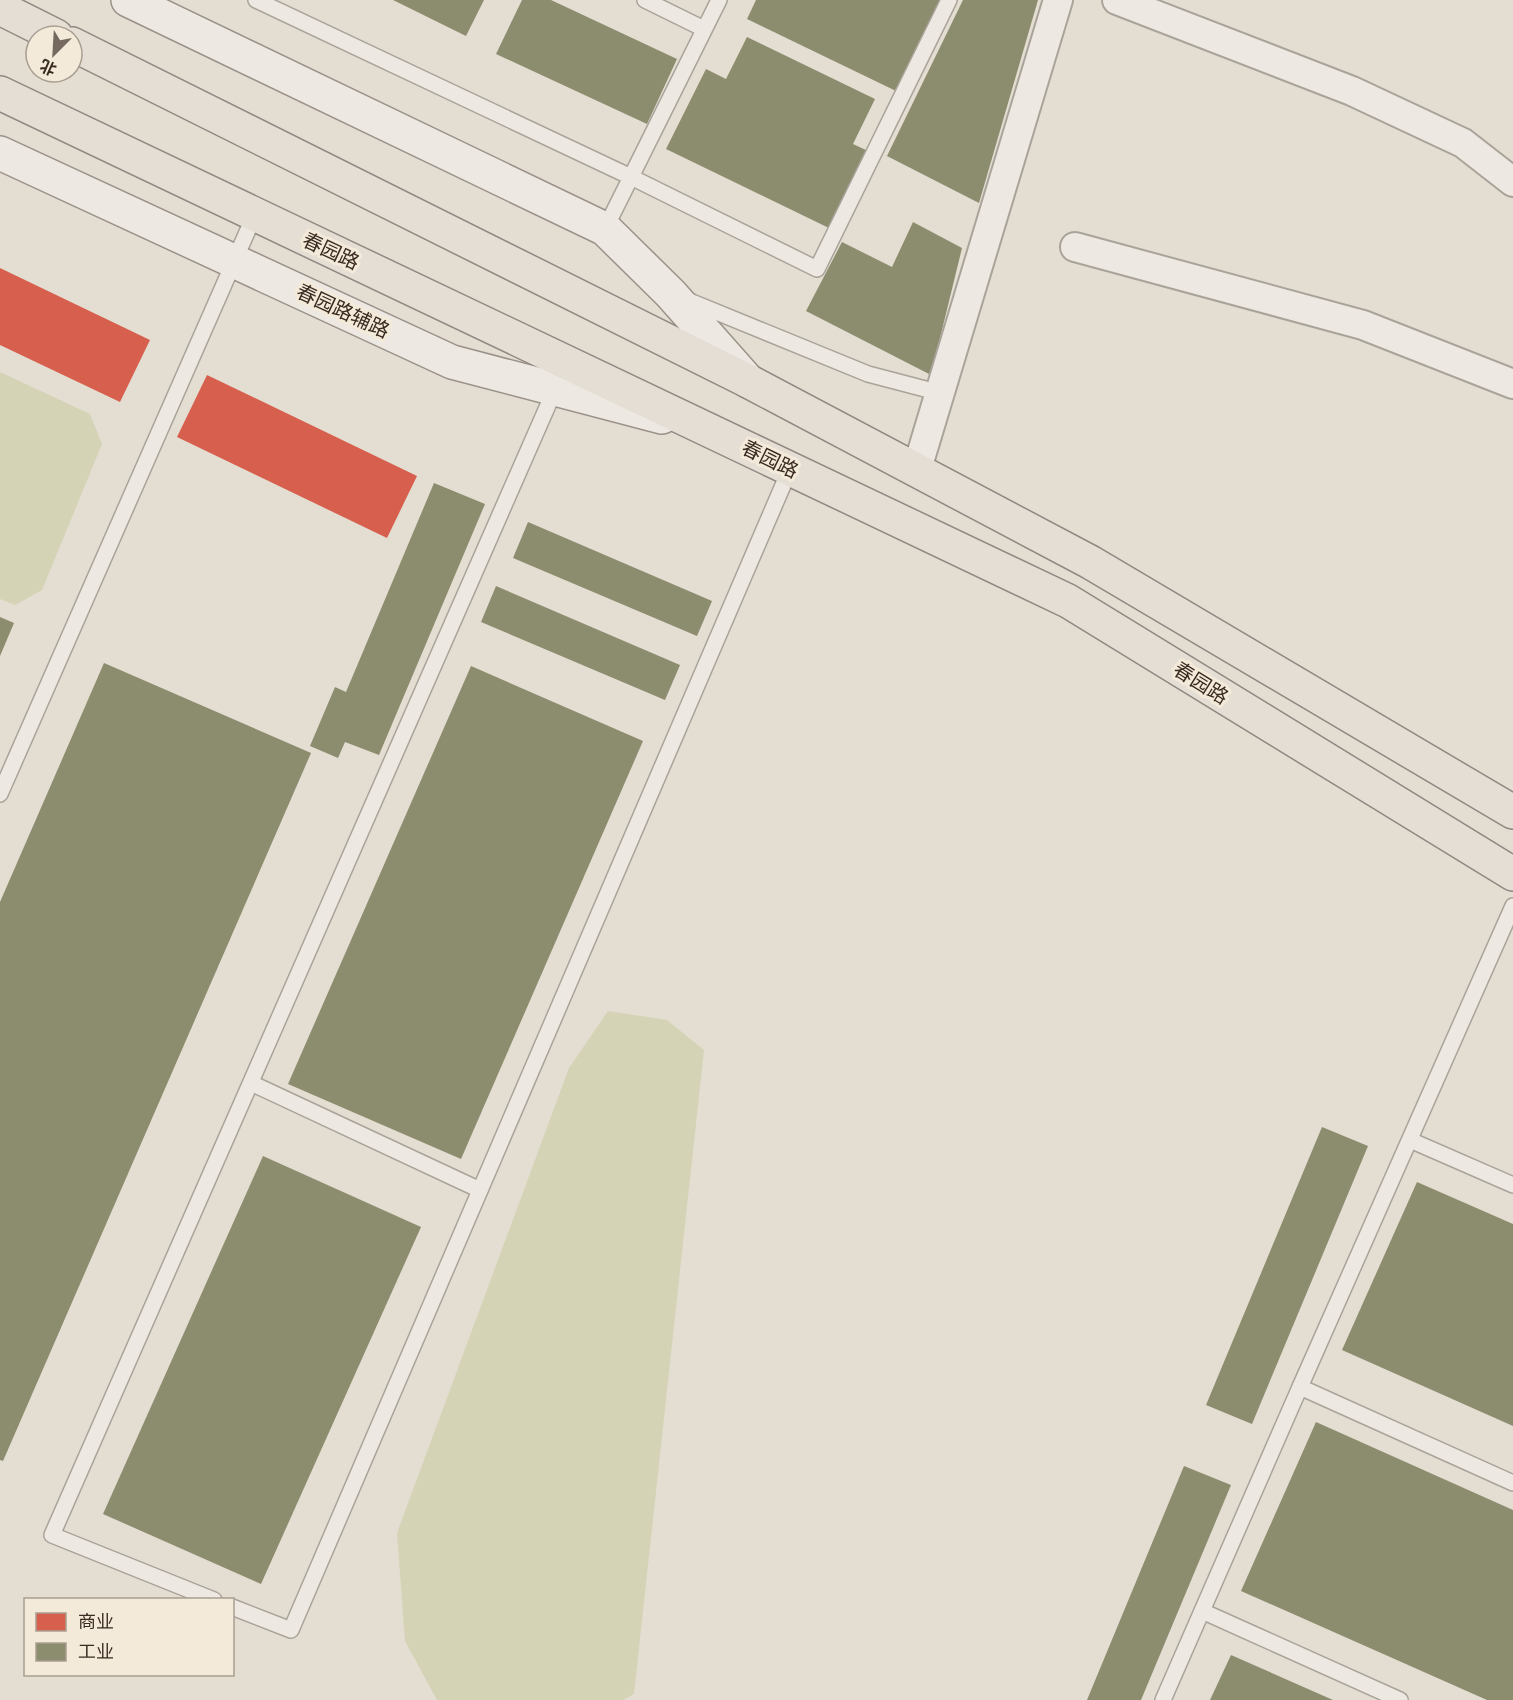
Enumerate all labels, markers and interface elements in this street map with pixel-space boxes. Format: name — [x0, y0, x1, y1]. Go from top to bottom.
north arrow — [24, 24, 84, 84]
text: 北 — [36, 54, 60, 81]
street label: 春园路 — [298, 226, 364, 276]
street label: 春园路辅路 — [292, 277, 394, 345]
street label: 春园路 — [737, 433, 803, 485]
street label: 春园路 — [1168, 655, 1234, 711]
legend — [24, 1598, 234, 1676]
text: 商业 — [78, 1609, 114, 1634]
text: 工业 — [78, 1639, 114, 1664]

